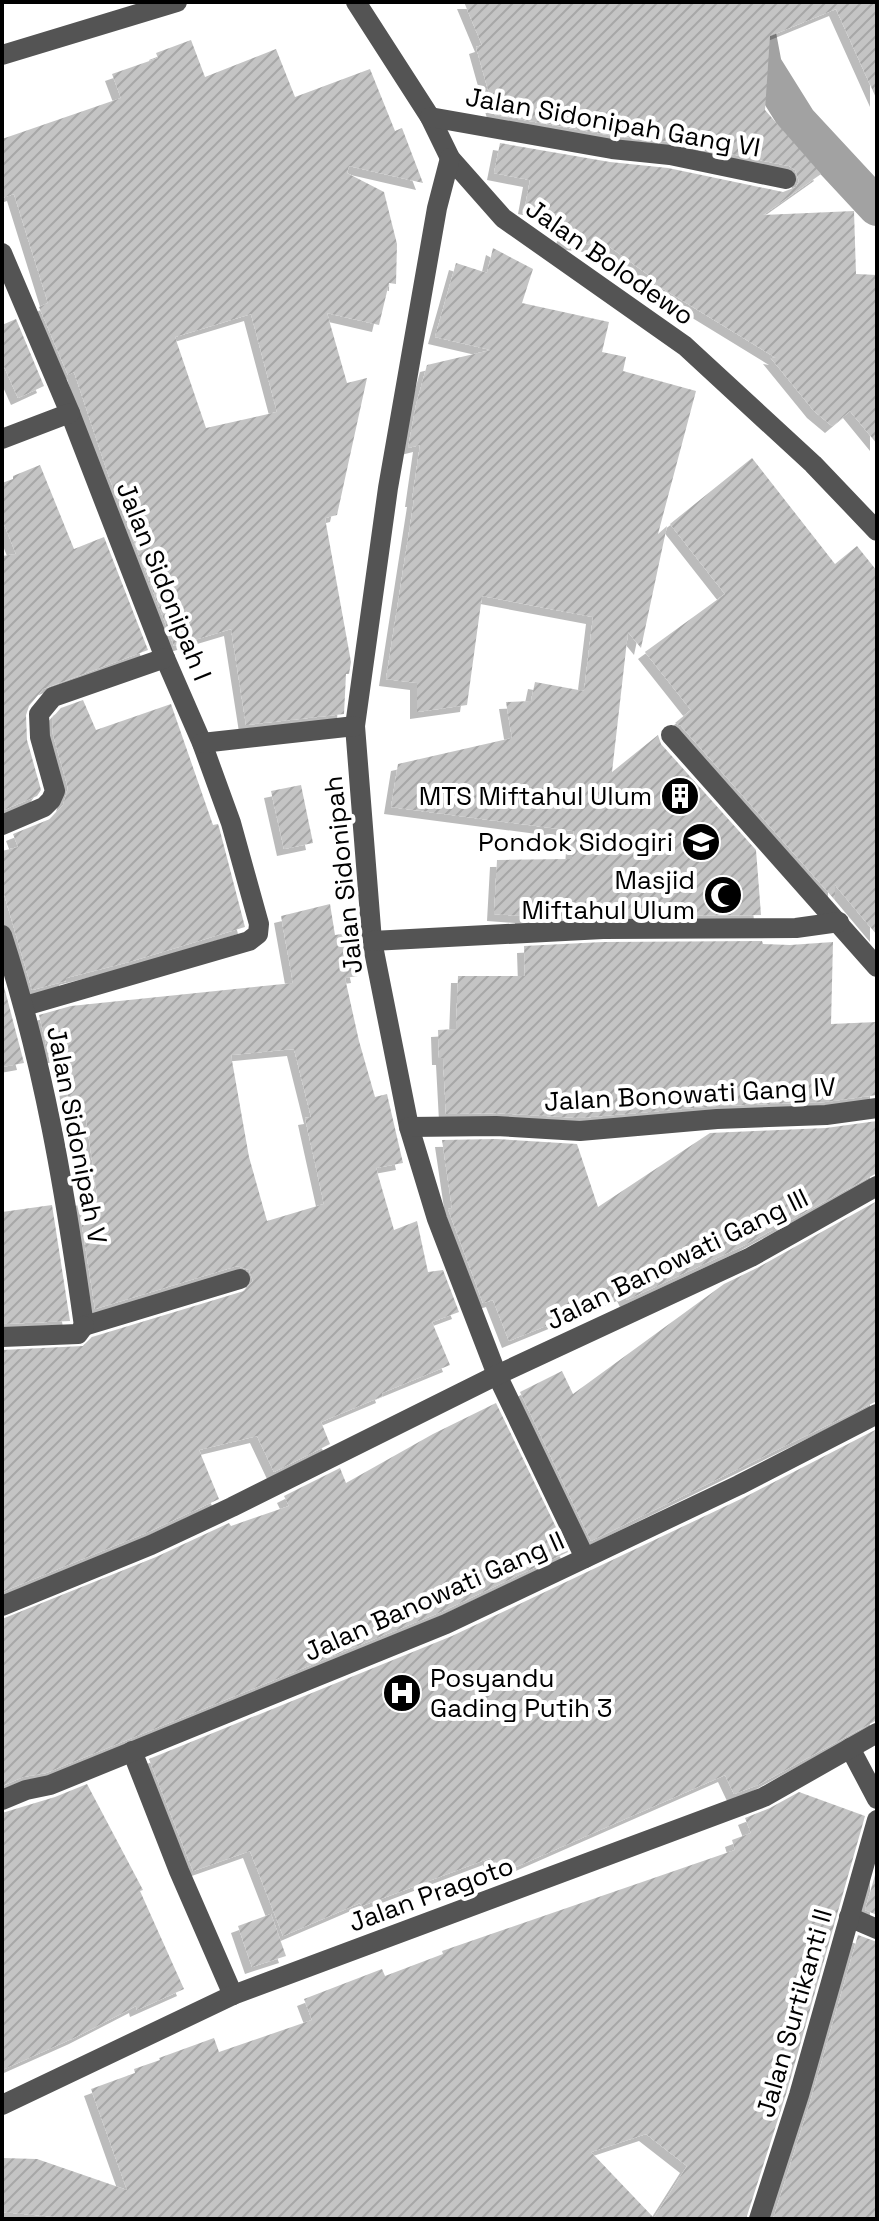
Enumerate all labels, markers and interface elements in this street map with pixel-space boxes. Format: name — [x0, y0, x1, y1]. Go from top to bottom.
street label: Jalan Sidonipah Gang VI — [463, 79, 763, 165]
street label: Jalan Bolodewo — [519, 191, 701, 333]
street label: Jalan Sidonipah I — [109, 476, 219, 686]
street label: Jalan Sidonipah — [316, 774, 370, 976]
building icon: MTS Miftahul Ulum — [659, 775, 701, 817]
place label: MTS Miftahul Ulum — [419, 779, 652, 813]
school or university icon: Pondok Sidogiri — [680, 821, 722, 863]
place label: Pondok Sidogiri — [478, 825, 673, 859]
place label: Masjid Miftahul Ulum — [522, 863, 695, 927]
mosque icon: Masjid Miftahul Ulum — [702, 874, 744, 916]
street label: Jalan Sidonipah V — [39, 1023, 115, 1247]
street label: Jalan Bonowati Gang IV — [543, 1069, 837, 1119]
street label: Jalan Banowati Gang III — [540, 1181, 814, 1337]
street label: Jalan Banowati Gang II — [299, 1523, 569, 1669]
place label: Posyandu Gading Putih 3 — [430, 1661, 612, 1725]
hospital icon: Posyandu Gading Putih 3 — [381, 1672, 423, 1714]
street label: Jalan Pragoto — [344, 1848, 518, 1940]
street label: Jalan Surtikanti II — [748, 1905, 840, 2121]

